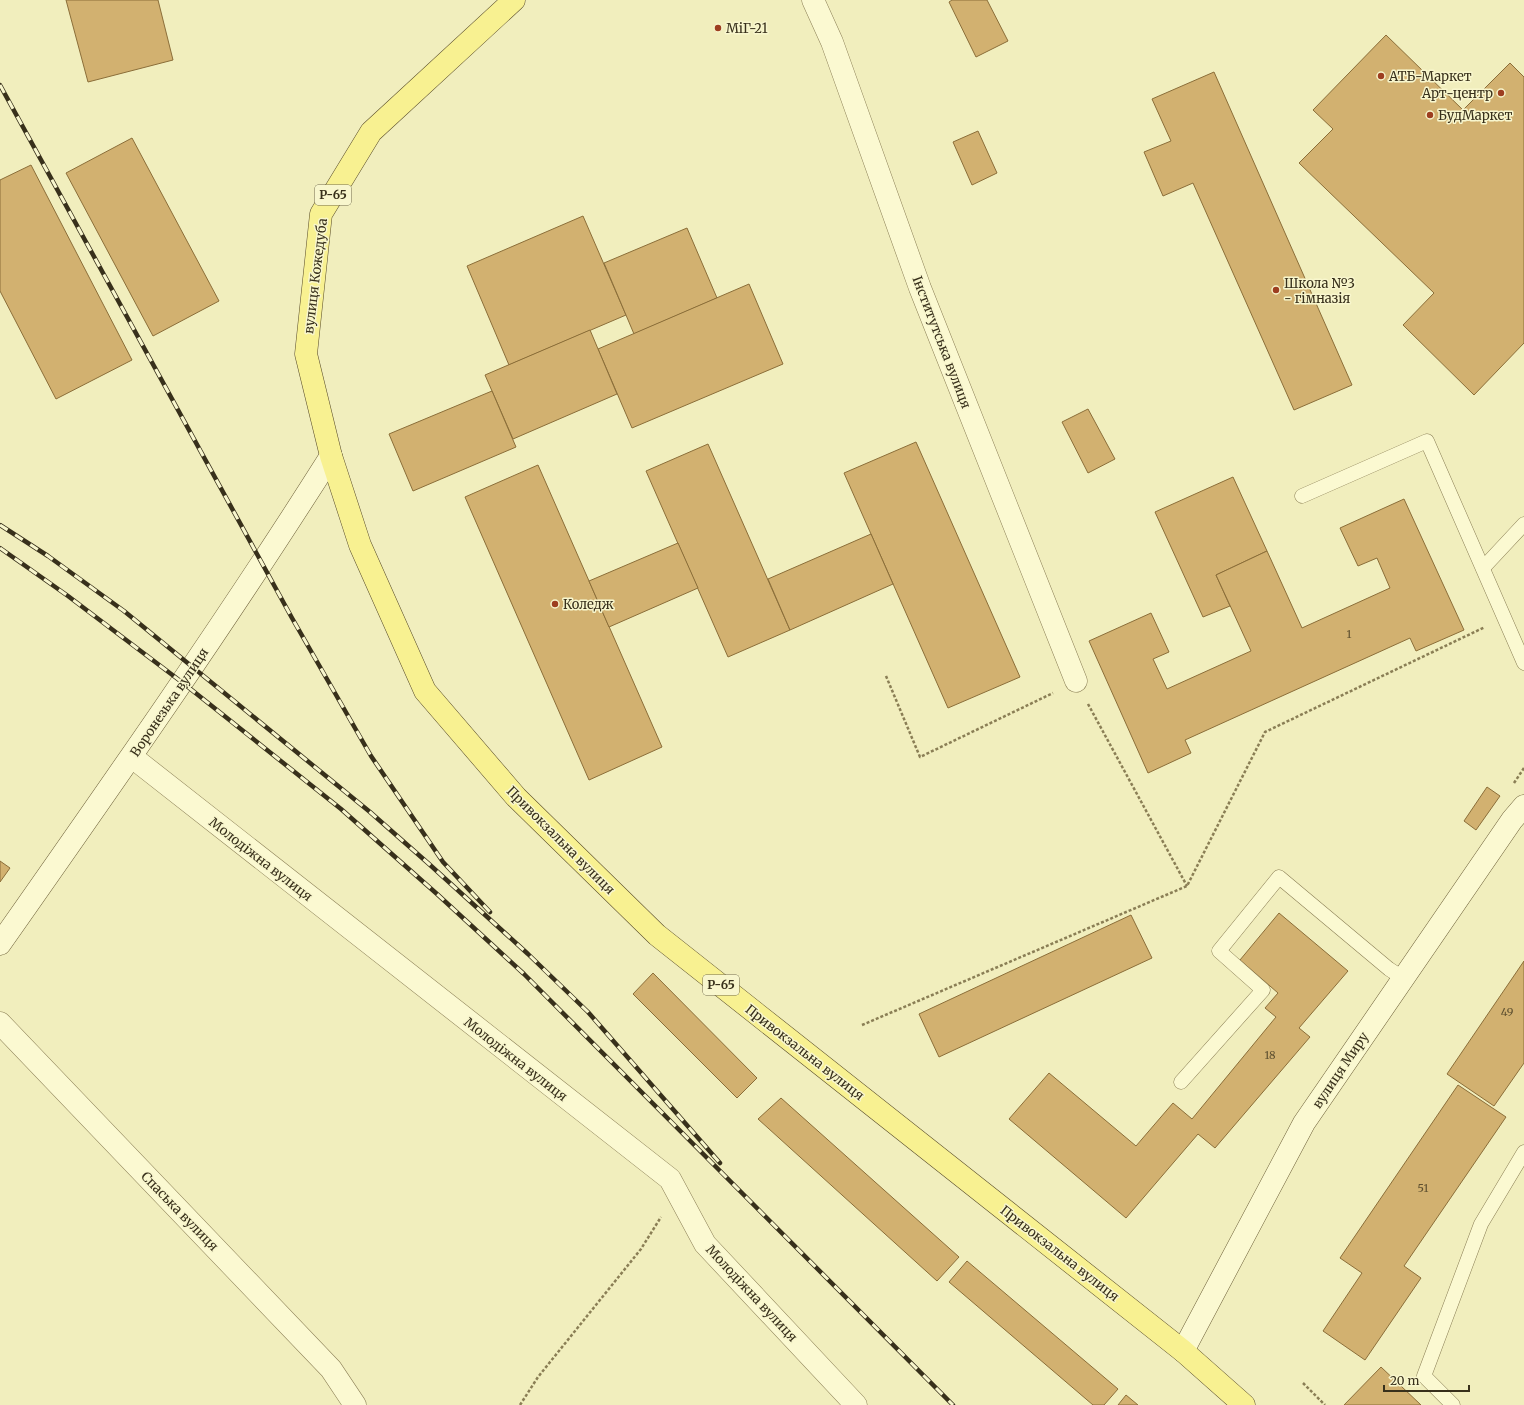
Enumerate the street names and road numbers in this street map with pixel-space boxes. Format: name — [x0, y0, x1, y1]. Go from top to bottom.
road number: Р-65 — [315, 185, 351, 205]
street label: вулиця Кожедуба — [300, 217, 331, 335]
street label: Інститутська вулиця — [908, 273, 975, 411]
street label: Воронезька вулиця — [127, 644, 212, 760]
street label: Привокзальна вулиця — [503, 783, 619, 898]
street label: Молодіжна вулиця — [206, 814, 316, 905]
road number: Р-65 — [703, 975, 739, 995]
street label: Привокзальна вулиця — [742, 1001, 868, 1104]
street label: Молодіжна вулиця — [461, 1014, 571, 1105]
street label: вулиця Миру — [1309, 1028, 1372, 1112]
street label: Спаська вулиця — [137, 1168, 222, 1255]
street label: Привокзальна вулиця — [997, 1202, 1123, 1305]
street label: Молодіжна вулиця — [702, 1241, 801, 1346]

